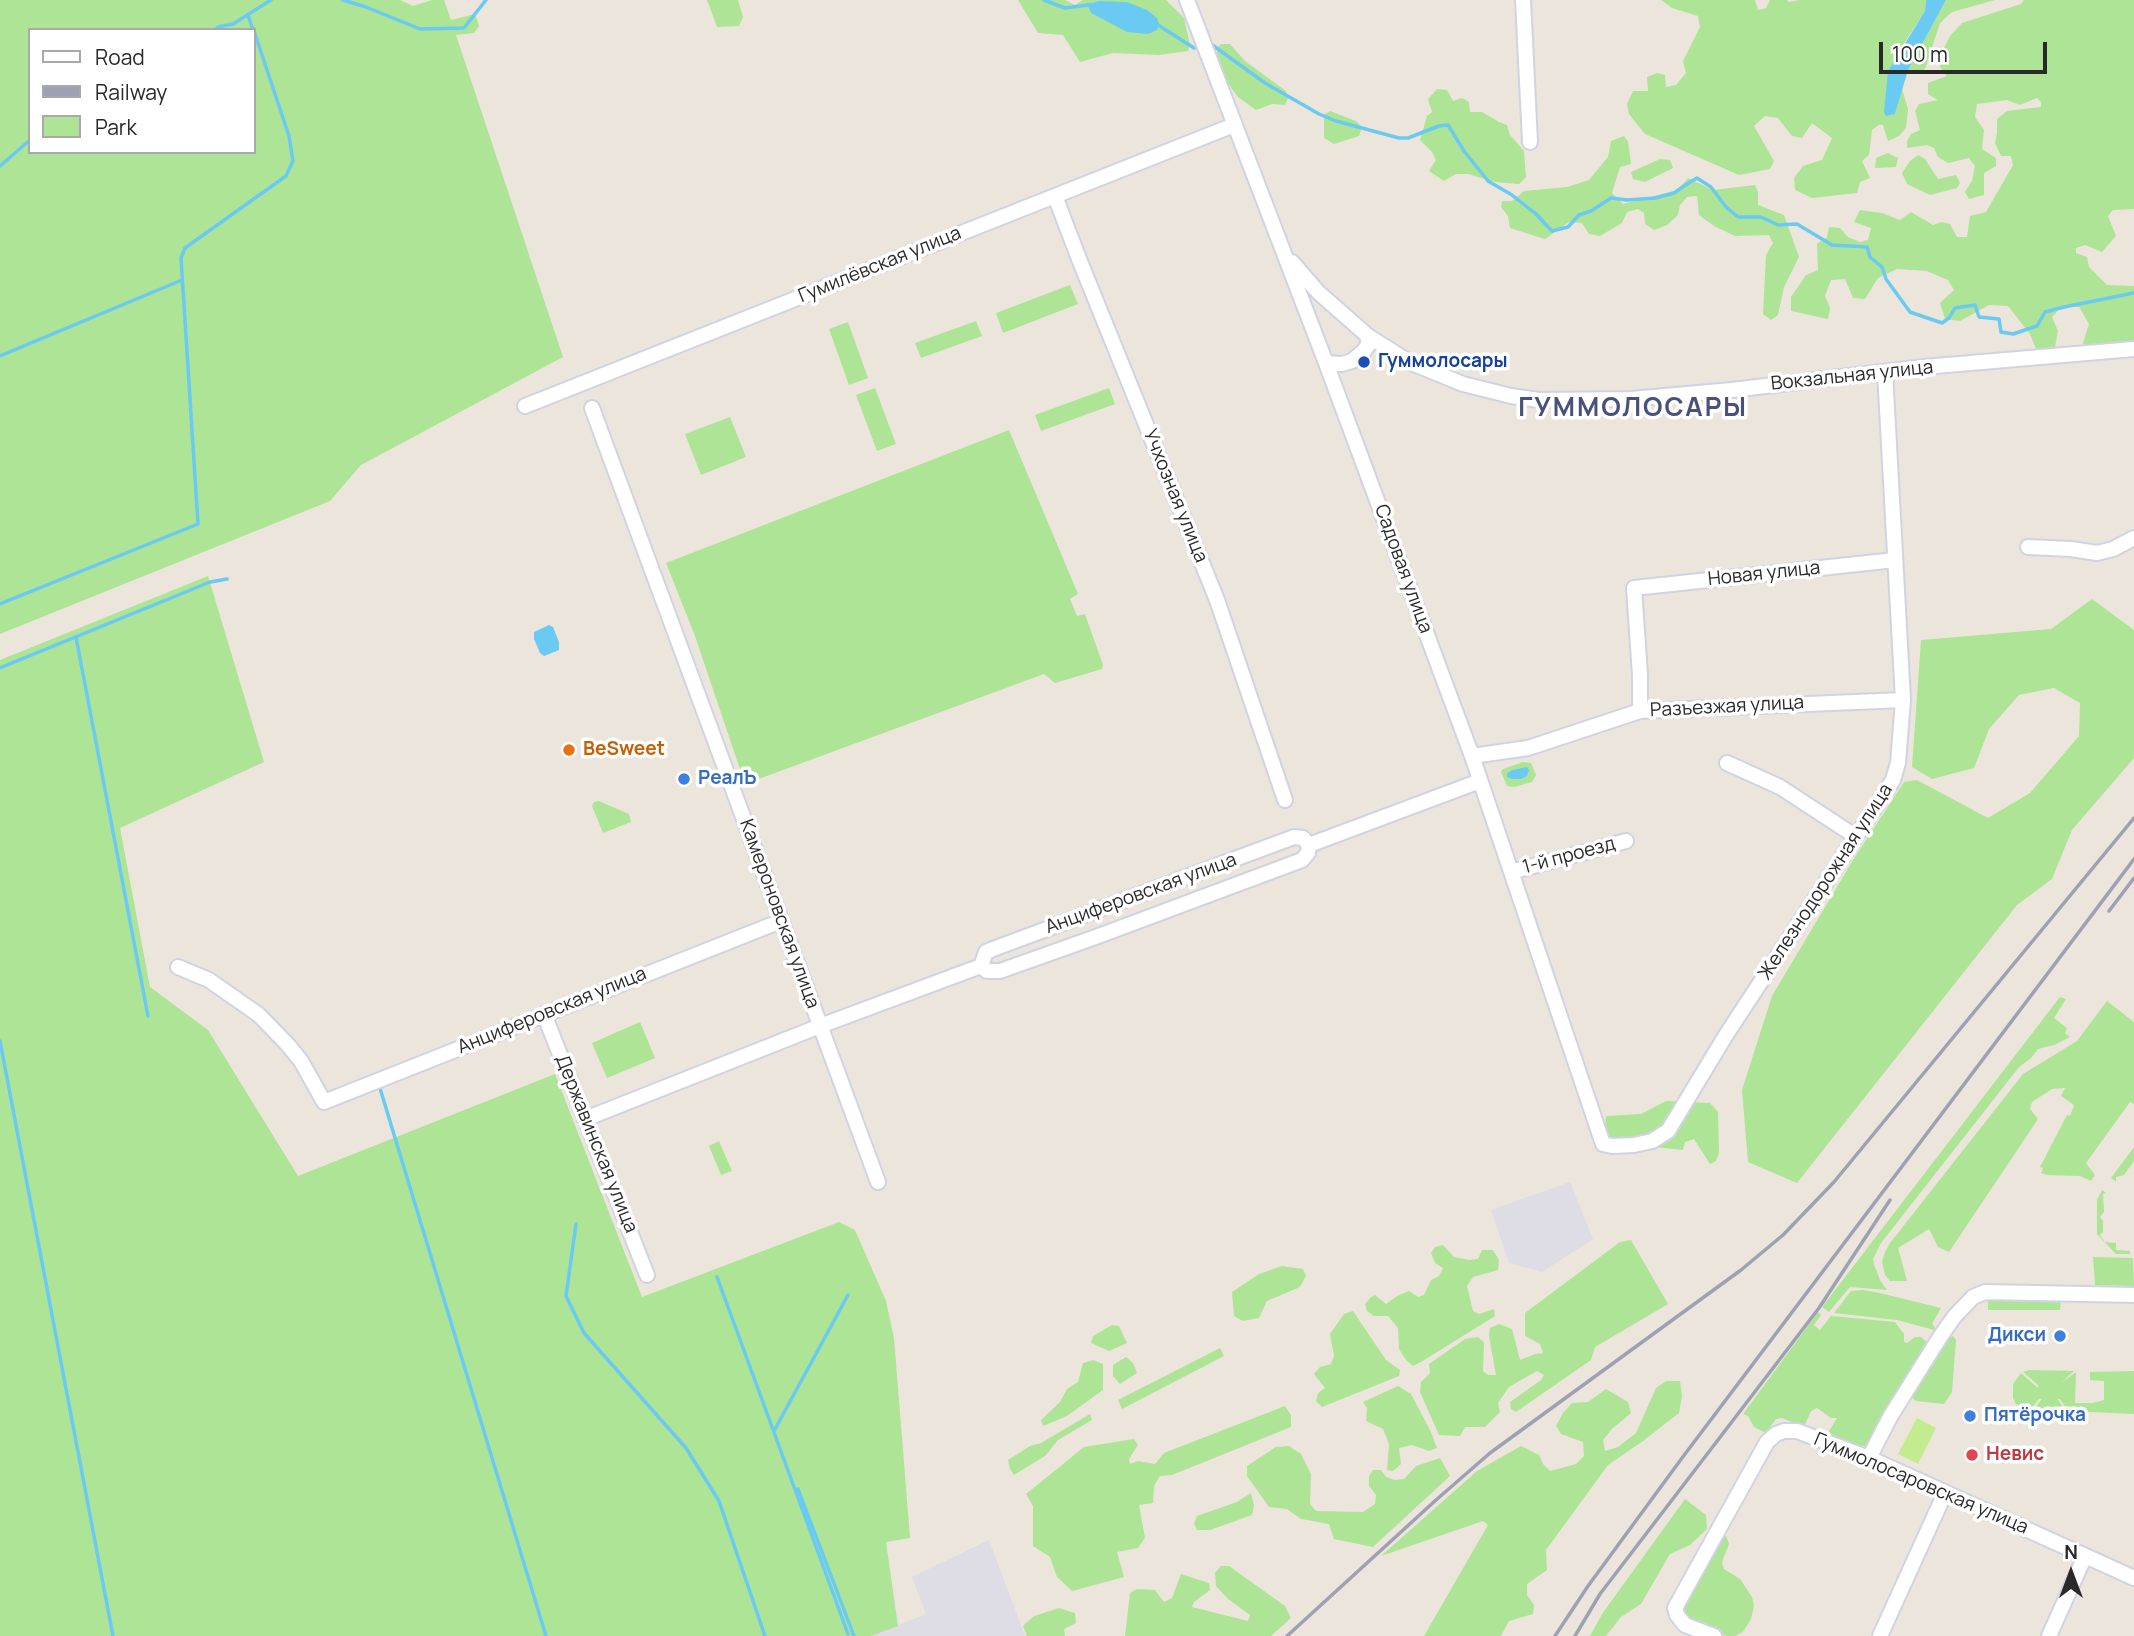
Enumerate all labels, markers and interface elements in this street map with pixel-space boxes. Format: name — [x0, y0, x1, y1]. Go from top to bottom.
legend — [28, 28, 256, 154]
scale bar — [1882, 28, 2050, 72]
text: 100 m — [1892, 40, 1948, 68]
text: Road — [95, 43, 145, 71]
text: Railway — [95, 78, 167, 106]
text: Park — [95, 113, 137, 141]
street label: Гумилёвская улица — [795, 222, 965, 308]
place label: Гуммолосары — [1378, 351, 1508, 373]
marker: Гуммолосары — [1356, 354, 1372, 370]
street label: Вокзальная улица — [1770, 356, 1934, 396]
district label: ГУММОЛОСАРЫ — [1520, 393, 1746, 425]
street label: Учхозная улица — [1138, 426, 1212, 566]
street label: Садовая улица — [1369, 501, 1437, 637]
street label: Новая улица — [1707, 557, 1821, 591]
street label: Разъезжая улица — [1649, 692, 1805, 722]
place label: BeSweet — [583, 739, 665, 761]
marker: BeSweet — [561, 742, 577, 758]
place label: РеалЪ — [698, 768, 756, 790]
marker: РеалЪ — [676, 771, 692, 787]
street label: Железнодорожная улица — [1754, 780, 1898, 984]
street label: Камероновская улица — [734, 816, 824, 1012]
street label: 1-й проезд — [1520, 833, 1618, 879]
street label: Анциферовская улица — [1042, 849, 1240, 939]
street label: Анциферовская улица — [454, 963, 650, 1059]
street label: Державинская улица — [550, 1052, 642, 1236]
place label: Дикси — [1988, 1325, 2046, 1347]
marker: Дикси — [2052, 1328, 2068, 1344]
place label: Пятёрочка — [1984, 1405, 2086, 1427]
marker: Пятёрочка — [1962, 1408, 1978, 1424]
street label: Гуммолосаровская улица — [1810, 1428, 2032, 1540]
place label: Невис — [1986, 1444, 2044, 1466]
marker: Невис — [1964, 1447, 1980, 1463]
north arrow — [2036, 1538, 2106, 1608]
text: N — [2064, 1539, 2078, 1565]

